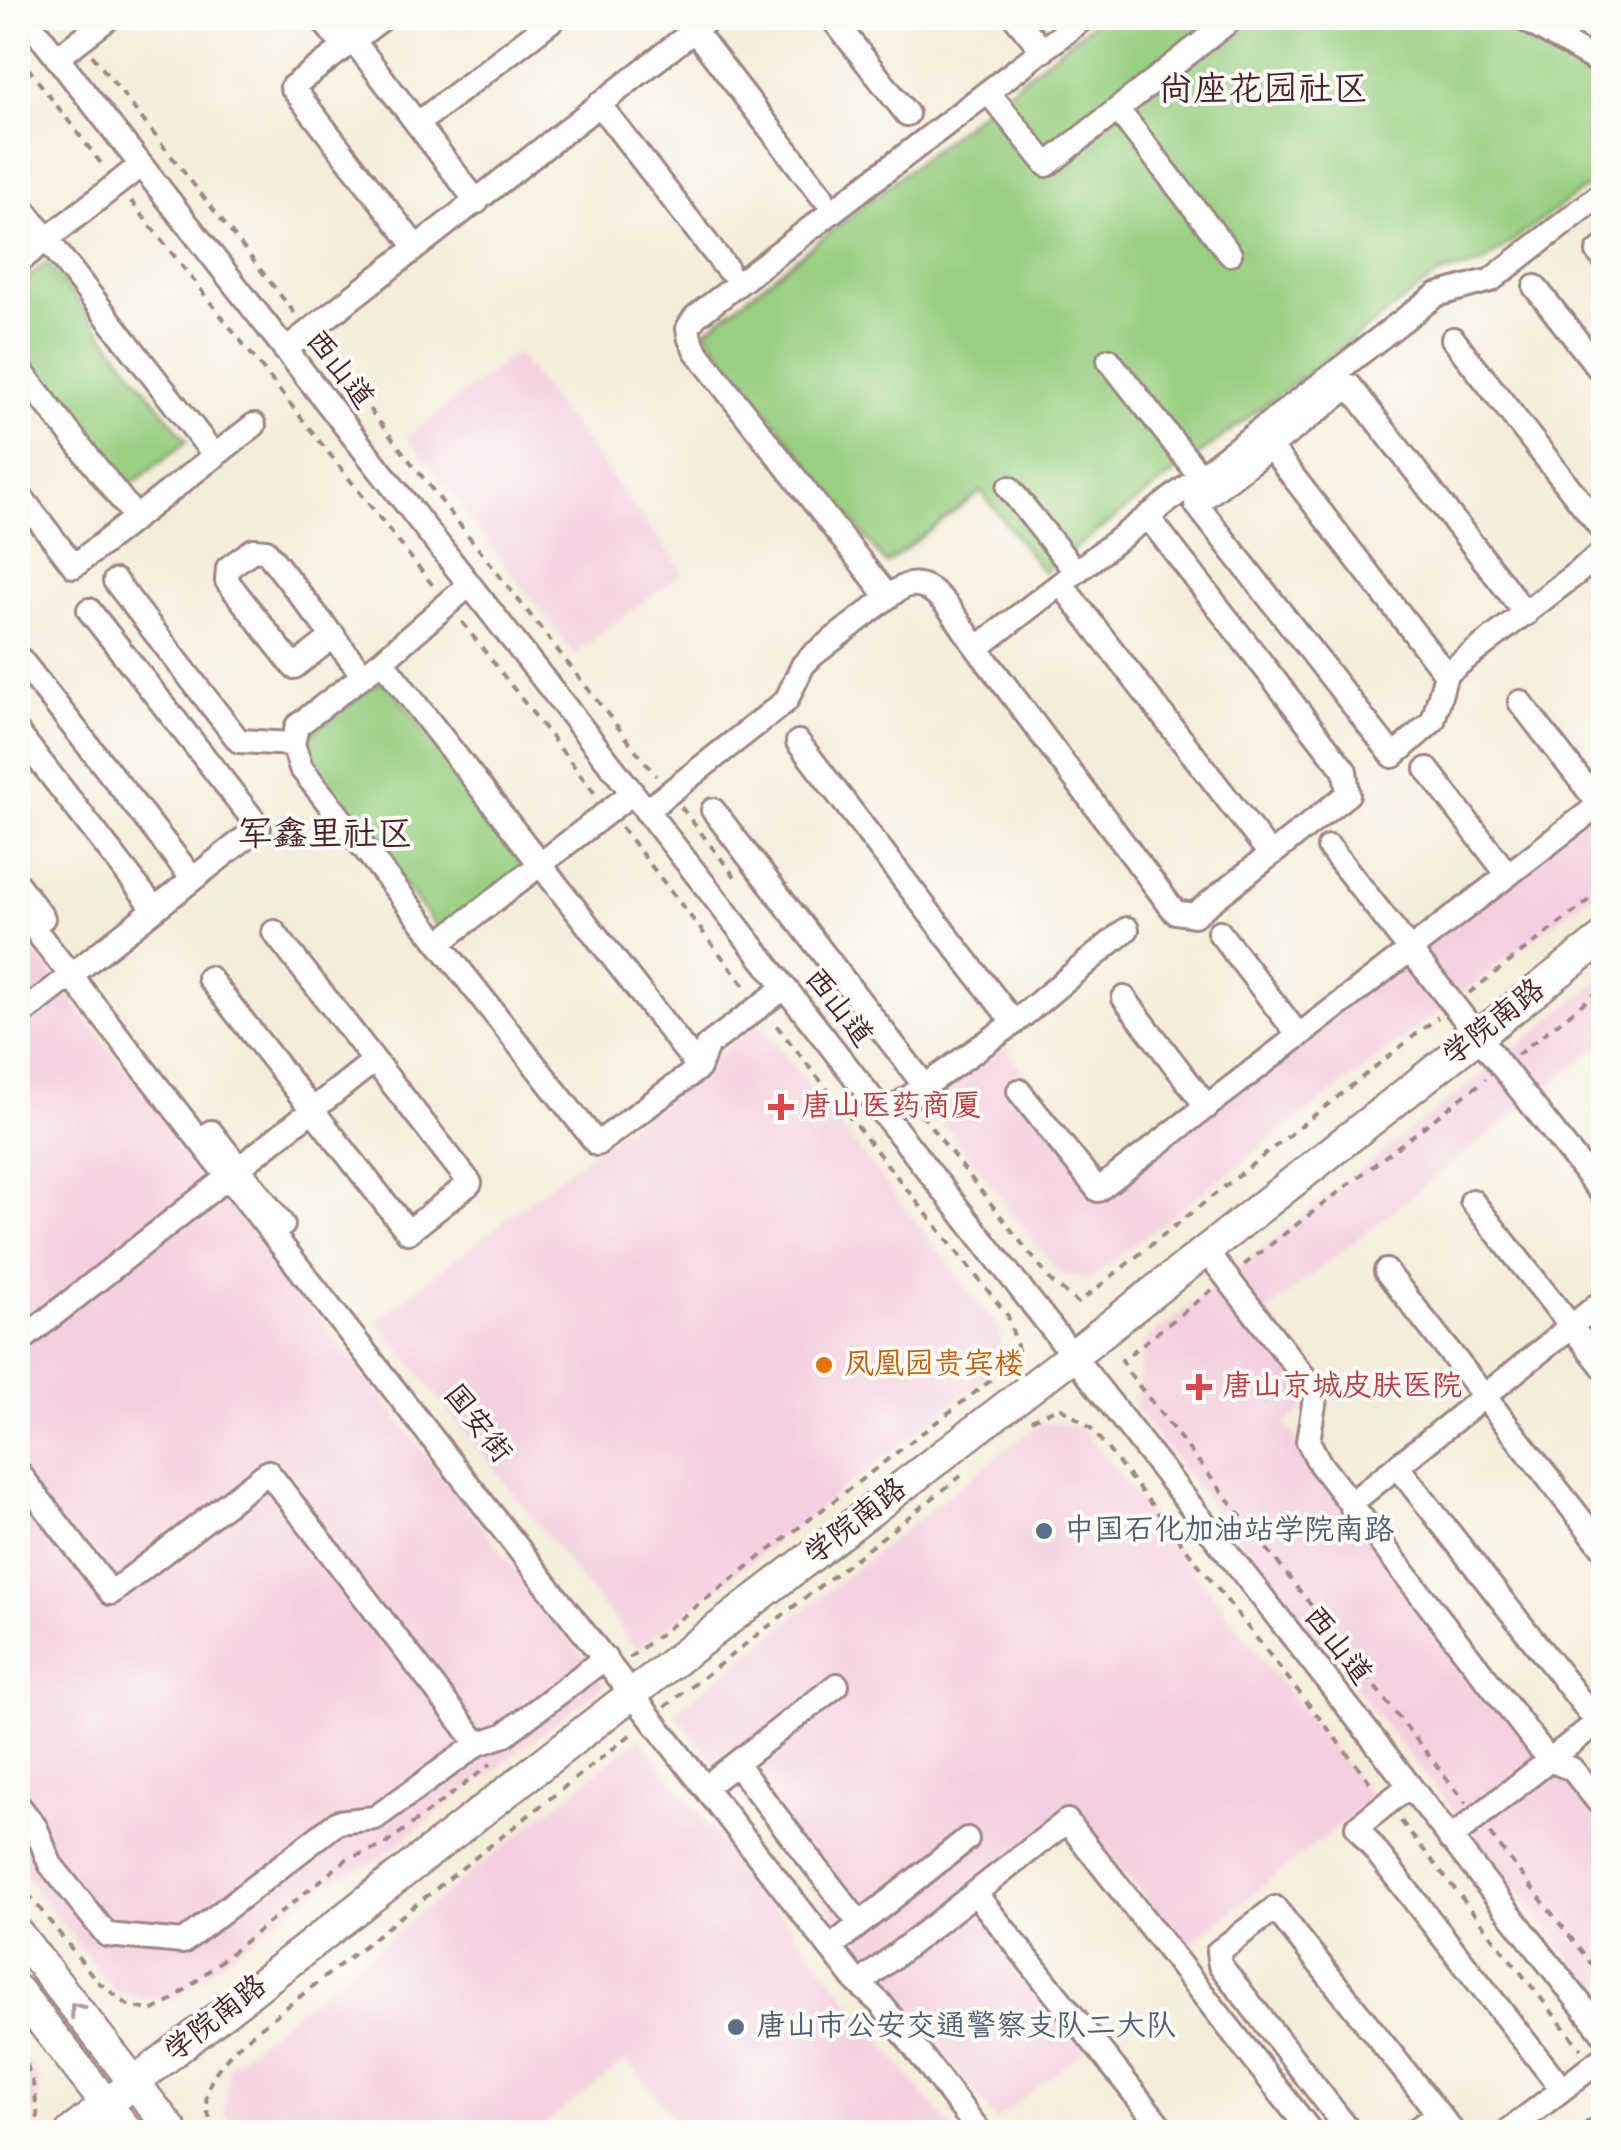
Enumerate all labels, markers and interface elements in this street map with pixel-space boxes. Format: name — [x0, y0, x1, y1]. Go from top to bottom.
district label: 尚座花园社区 — [1158, 63, 1368, 119]
street label: 西山道 — [292, 320, 386, 420]
district label: 军鑫里社区 — [237, 808, 413, 864]
street label: 西山道 — [791, 958, 885, 1058]
street label: 学院南路 — [1432, 967, 1556, 1079]
place label: 唐山医药商厦 — [801, 1083, 981, 1131]
marker: 唐山医药商厦 — [770, 1096, 792, 1118]
place label: 凤凰园贵宾楼 — [844, 1341, 1024, 1389]
marker: 凤凰园贵宾楼 — [813, 1354, 835, 1376]
place label: 唐山京城皮肤医院 — [1222, 1363, 1462, 1411]
street label: 国安街 — [430, 1374, 524, 1474]
marker: 唐山京城皮肤医院 — [1186, 1374, 1212, 1400]
street label: 学院南路 — [794, 1466, 918, 1578]
place label: 中国石化加油站学院南路 — [1064, 1507, 1394, 1555]
marker: 中国石化加油站学院南路 — [1033, 1520, 1055, 1542]
street label: 西山道 — [1290, 1596, 1384, 1696]
street label: 学院南路 — [154, 1963, 278, 2075]
one-way arrow — [70, 2002, 88, 2020]
place label: 唐山市公安交通警察支队二大队 — [756, 2003, 1176, 2051]
marker: 唐山市公安交通警察支队二大队 — [725, 2016, 747, 2038]

